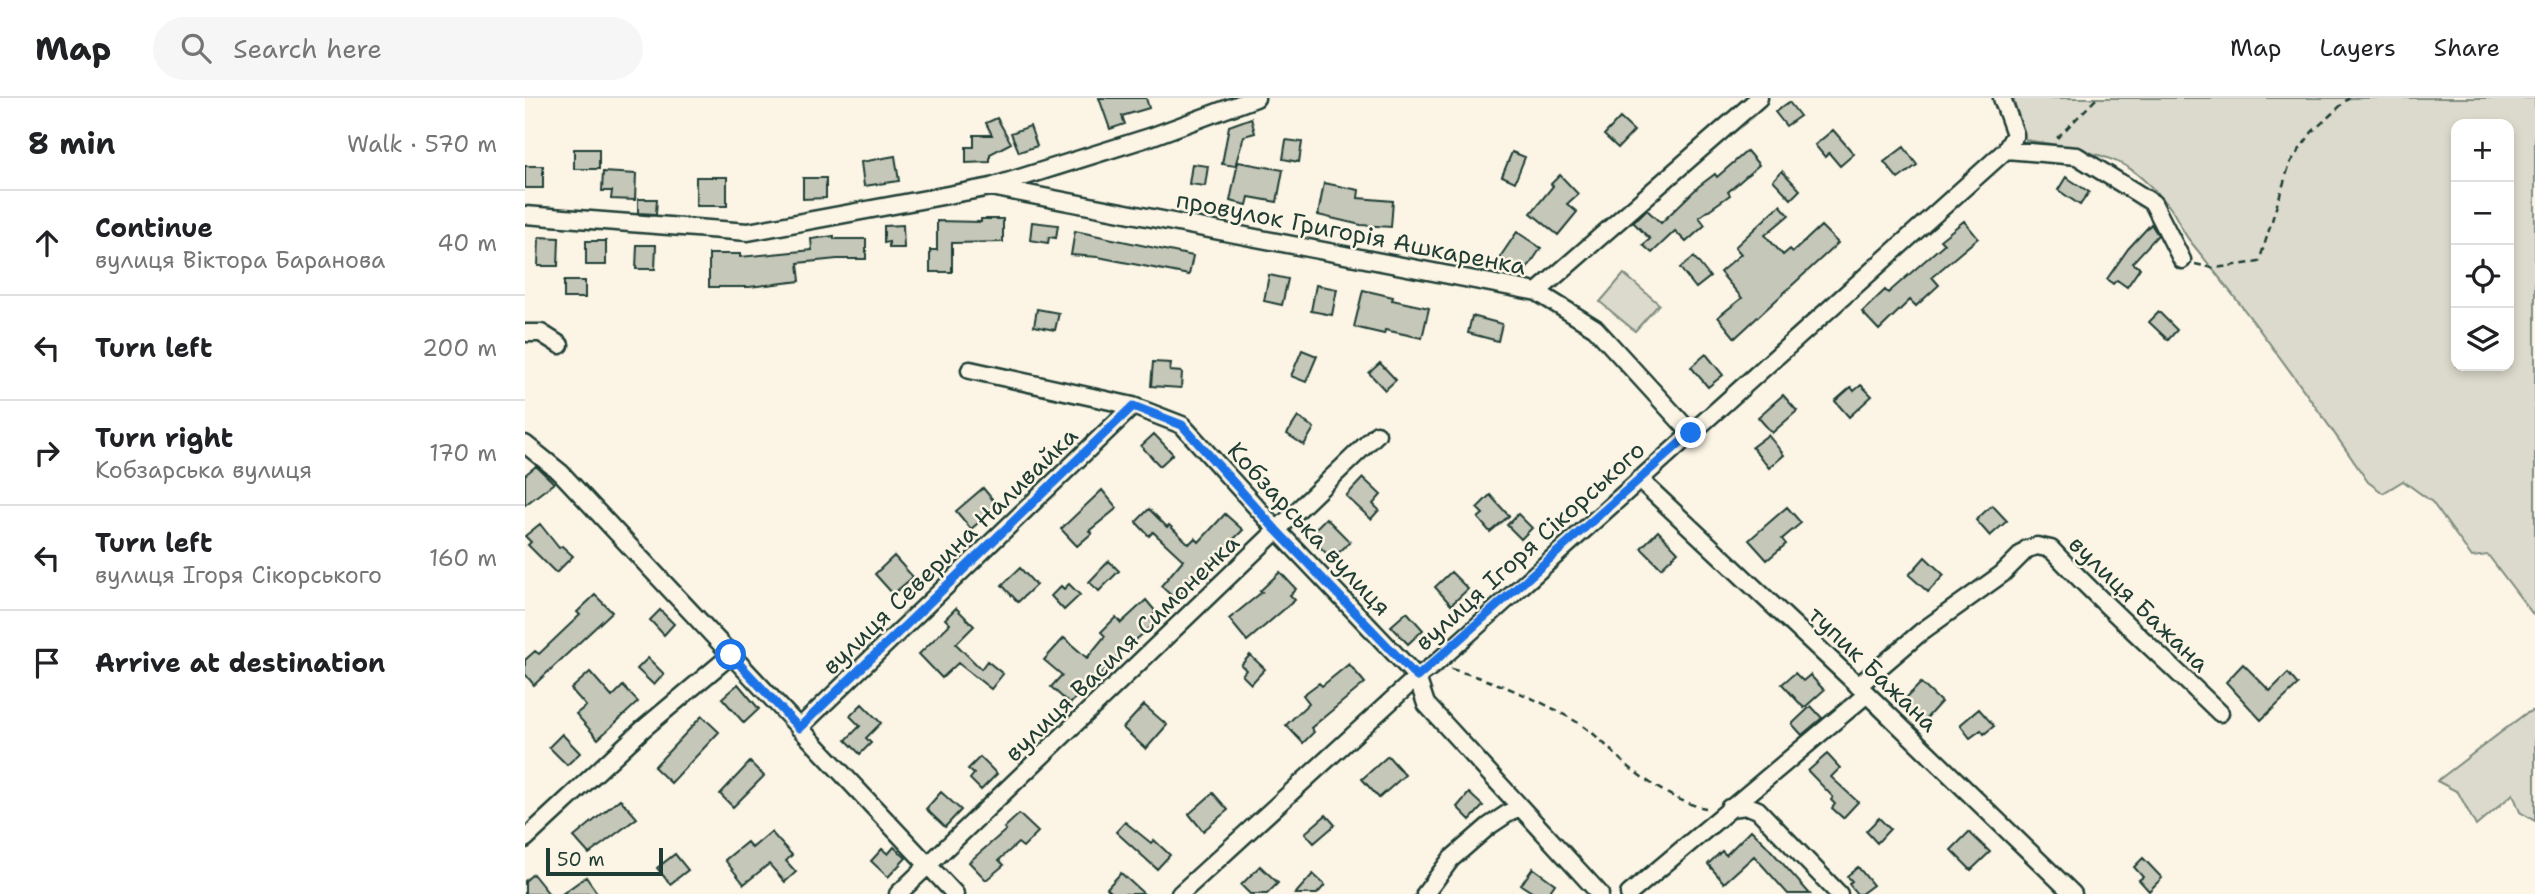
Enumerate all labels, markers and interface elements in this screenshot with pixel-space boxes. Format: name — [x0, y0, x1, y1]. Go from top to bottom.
search box — [153, 17, 643, 80]
text: Map — [35, 26, 111, 71]
icon: search — [177, 29, 215, 67]
text: Search here — [233, 31, 382, 66]
text: Map — [2230, 32, 2281, 64]
text: Layers — [2319, 32, 2396, 64]
text: Share — [2434, 32, 2500, 64]
map controls — [2451, 119, 2514, 371]
button: + — [2451, 119, 2514, 182]
text: 8 min — [28, 123, 115, 164]
text: Walk · 570 m — [347, 129, 497, 159]
button: − — [2451, 182, 2514, 245]
street label: провулок Григорія Ашкаренка — [1173, 183, 1529, 283]
text: Continue — [95, 210, 213, 245]
icon: ahead — [28, 224, 66, 262]
text: 40 m — [437, 228, 497, 258]
text: вулиця Віктора Баранова — [95, 245, 385, 275]
button: locate — [2451, 245, 2514, 308]
button: layers — [2451, 308, 2514, 371]
icon: left — [28, 329, 66, 367]
text: Turn left — [95, 330, 212, 365]
text: 200 m — [422, 333, 497, 363]
route end — [1675, 417, 1706, 448]
text: Turn right — [95, 420, 233, 455]
street label: вулиця Северина Наливайка — [815, 420, 1085, 682]
icon: right — [28, 434, 66, 472]
street label: вулиця Ігоря Сікорського — [1408, 434, 1652, 658]
street label: Кобзарська вулиця — [1220, 435, 1398, 623]
text: 170 m — [429, 438, 497, 468]
text: Кобзарська вулиця — [95, 455, 312, 485]
text: Turn left — [95, 525, 212, 560]
street label: вулиця Василя Симоненка — [998, 527, 1246, 769]
street label: вулиця Бажана — [2062, 529, 2216, 679]
icon: left — [28, 539, 66, 577]
text: 160 m — [429, 543, 497, 573]
text: вулиця Ігоря Сікорського — [95, 560, 382, 590]
street label: тупик Бажана — [1801, 599, 1945, 739]
route start — [715, 639, 746, 670]
icon: arrive — [28, 644, 66, 682]
text: Arrive at destination — [95, 645, 385, 680]
scale bar — [546, 845, 663, 877]
text: 50 m — [557, 847, 605, 872]

